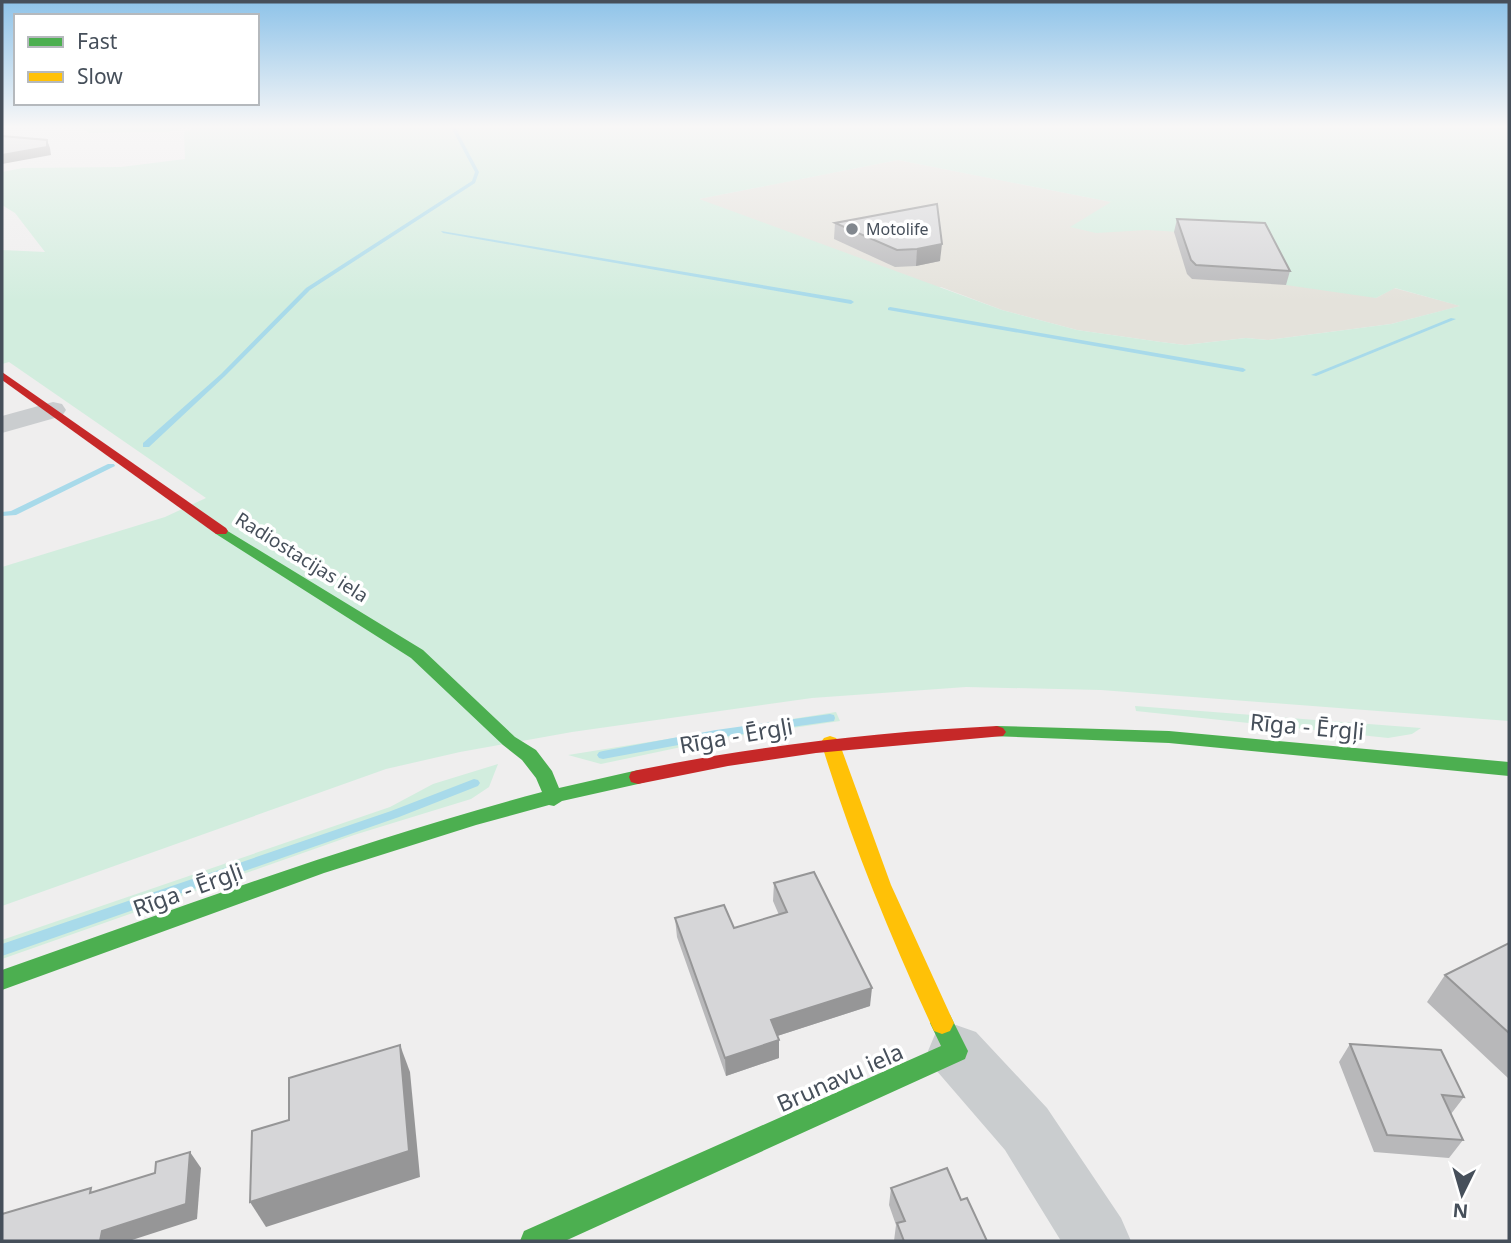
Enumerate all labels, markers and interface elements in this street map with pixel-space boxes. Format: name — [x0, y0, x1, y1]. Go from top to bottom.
legend — [14, 14, 259, 105]
text: Fast — [77, 27, 118, 55]
text: Slow — [77, 62, 123, 90]
place label: Motolife — [866, 218, 928, 240]
marker: Motolife — [844, 221, 860, 237]
street label: Radiostacijas iela — [231, 506, 373, 608]
street label: Rīga - Ērgļi — [1249, 705, 1366, 747]
street label: Rīga - Ērgļi — [677, 709, 795, 761]
street label: Rīga - Ērgļi — [128, 854, 247, 924]
street label: Brunavu iela — [771, 1035, 908, 1119]
north arrow — [1427, 1159, 1497, 1229]
text: N — [1452, 1197, 1469, 1225]

